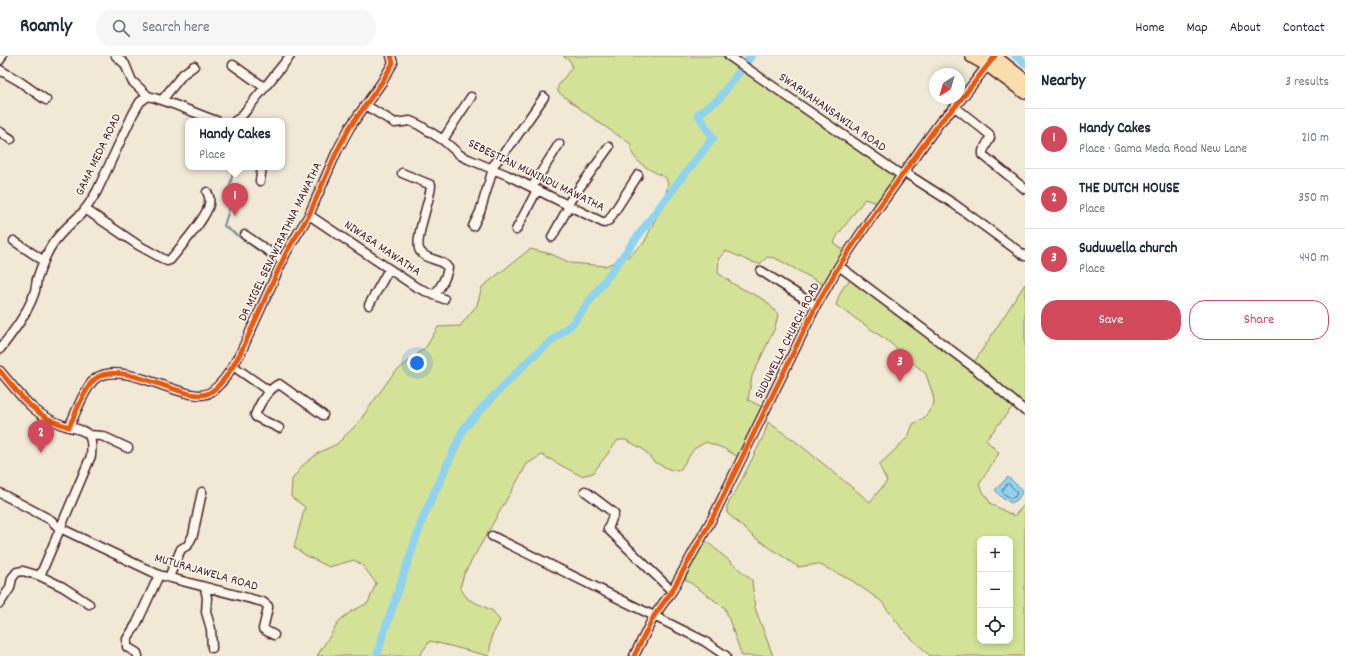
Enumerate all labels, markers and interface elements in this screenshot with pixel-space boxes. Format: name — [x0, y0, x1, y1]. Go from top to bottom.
search box — [96, 10, 376, 46]
text: Roamly — [20, 14, 72, 41]
icon: search — [110, 17, 132, 39]
text: Search here — [142, 17, 210, 39]
text: Home — [1135, 18, 1164, 38]
text: Map — [1186, 18, 1208, 38]
text: About — [1230, 18, 1261, 38]
text: Contact — [1283, 18, 1325, 38]
north arrow — [929, 68, 965, 104]
street label: SWARNAHANSAWILA ROAD — [774, 69, 890, 158]
text: Nearby — [1041, 70, 1085, 94]
text: 3 results — [1285, 73, 1329, 92]
street label: GAMA MEDA ROAD — [71, 110, 127, 199]
popup — [185, 118, 285, 170]
text: Handy Cakes — [1079, 118, 1151, 140]
text: Handy Cakes — [199, 124, 271, 146]
text: 1 — [1053, 129, 1055, 148]
text: 210 m — [1301, 129, 1329, 148]
street label: SEBESTIAN MUNINDU MAWATHA — [464, 135, 608, 217]
text: Place · Gama Meda Road New Lane — [1079, 140, 1247, 159]
text: Place — [199, 146, 225, 165]
street label: DR MIGEL SENAWIRATHNA MAWATHA — [234, 159, 328, 325]
text: THE DUTCH HOUSE — [1079, 178, 1179, 200]
pin: 1 — [222, 183, 248, 216]
text: 2 — [1051, 189, 1057, 208]
text: 350 m — [1298, 189, 1329, 208]
text: Place — [1079, 200, 1105, 219]
street label: NIWASA MAWATHA — [340, 216, 424, 282]
text: Suduwella church — [1079, 238, 1177, 260]
text: 3 — [1051, 249, 1057, 268]
text: 440 m — [1299, 249, 1329, 268]
text: Place — [1079, 260, 1105, 279]
street label: SUDUWELLA CHURCH ROAD — [750, 279, 826, 403]
button: Save — [1041, 300, 1181, 340]
button: Share — [1189, 300, 1329, 340]
pin: 3 — [887, 349, 913, 382]
your location — [407, 353, 427, 373]
pin: 2 — [28, 420, 54, 453]
map controls — [977, 536, 1013, 644]
button: + — [977, 536, 1013, 572]
street label: MUTURAJAWELA ROAD — [152, 549, 260, 597]
button: − — [977, 572, 1013, 608]
button: locate — [977, 608, 1013, 644]

